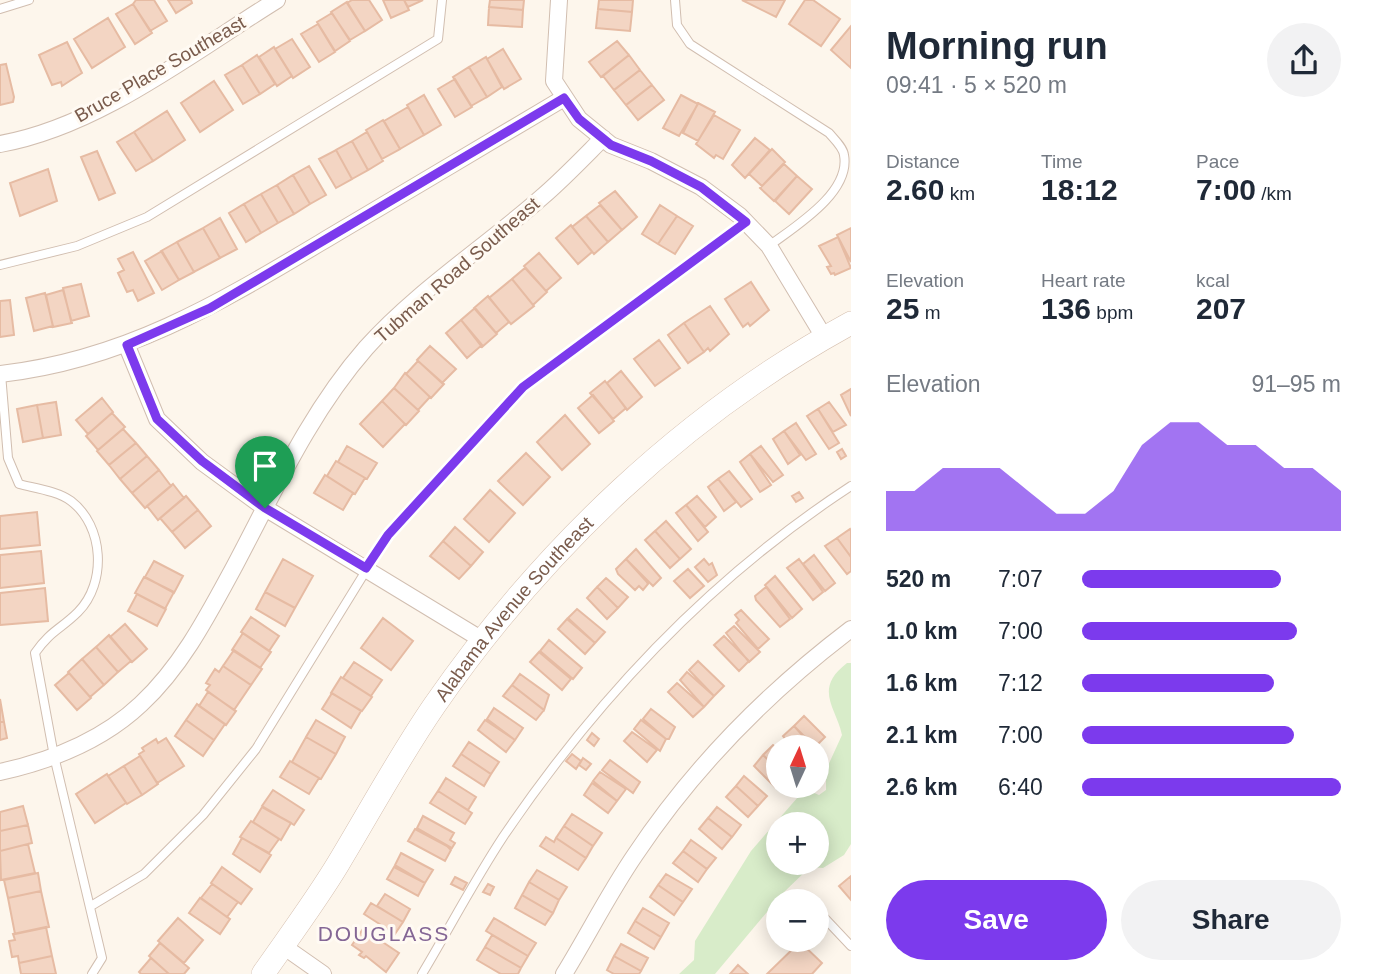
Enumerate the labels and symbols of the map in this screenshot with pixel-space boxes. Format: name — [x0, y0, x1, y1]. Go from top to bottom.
street label: Bruce Place Southeast — [71, 11, 250, 126]
street label: Tubman Road Southeast — [371, 193, 544, 347]
pin — [235, 436, 295, 508]
street label: Alabama Avenue Southeast — [430, 512, 598, 705]
north arrow — [766, 735, 830, 798]
district label: DOUGLASS — [318, 922, 450, 945]

